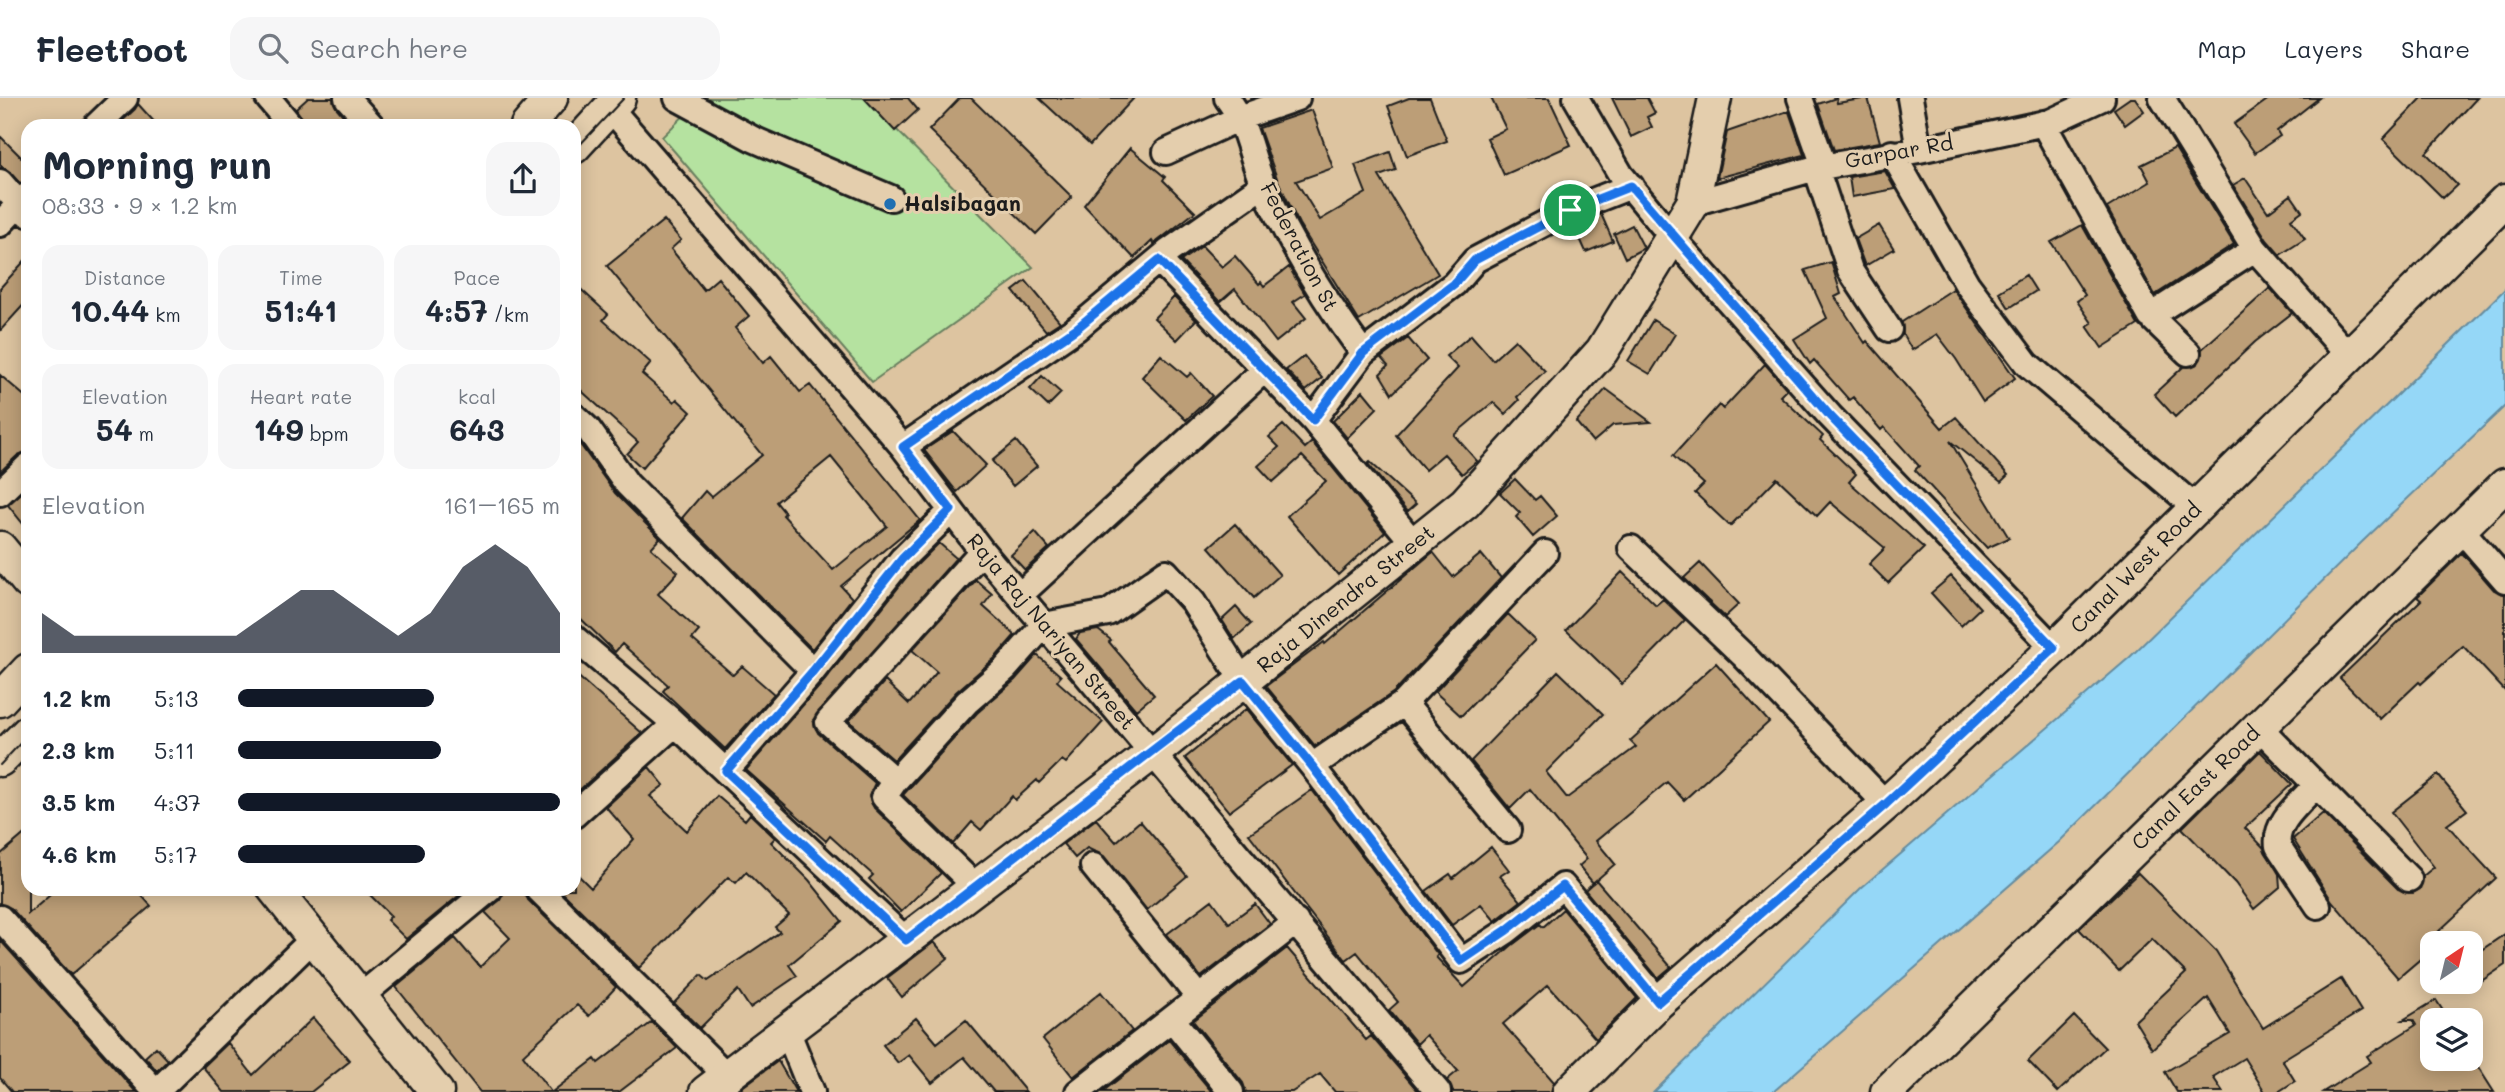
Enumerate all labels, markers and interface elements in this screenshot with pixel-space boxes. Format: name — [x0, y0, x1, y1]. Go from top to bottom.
search box — [230, 17, 720, 80]
text: Fleetfoot — [35, 27, 188, 70]
icon: search — [254, 29, 292, 67]
text: Search here — [310, 31, 468, 65]
text: Map — [2198, 33, 2246, 64]
text: Layers — [2284, 33, 2363, 64]
text: Share — [2401, 33, 2470, 64]
street label: Garpar Rd — [1843, 128, 1955, 173]
text: Morning run — [42, 139, 272, 189]
button: share — [486, 142, 560, 216]
street label: Federation St — [1255, 177, 1346, 315]
pin — [1540, 180, 1600, 240]
place label: Halsibagan — [904, 189, 1021, 216]
text: 08:33 · 9 × 1.2 km — [42, 190, 237, 220]
icon: arrive — [1551, 191, 1589, 229]
marker: Halsibagan — [882, 196, 898, 212]
text: Distance — [84, 265, 166, 290]
text: Time — [279, 265, 323, 290]
text: Pace — [454, 265, 500, 290]
text: 10.44 — [69, 290, 149, 330]
text: 51:41 — [265, 290, 337, 330]
text: 4:57 — [425, 290, 488, 330]
text: km — [149, 302, 181, 327]
text: /km — [488, 302, 529, 327]
text: Elevation — [82, 384, 168, 409]
text: Heart rate — [250, 384, 352, 409]
text: kcal — [458, 384, 496, 409]
text: 54 — [96, 409, 133, 449]
text: 149 — [253, 409, 304, 449]
text: 643 — [449, 409, 505, 449]
text: m — [133, 421, 154, 446]
text: bpm — [304, 421, 349, 446]
text: Elevation — [42, 490, 145, 520]
text: 161–165 m — [443, 490, 560, 520]
street label: Canal West Road — [2064, 496, 2206, 638]
street label: Raja Dinendra Street — [1251, 518, 1439, 678]
street label: Raja Raj Nariyan Street — [962, 527, 1142, 735]
text: 1.2 km — [42, 683, 111, 713]
text: 5:13 — [154, 683, 198, 713]
street label: Canal East Road — [2125, 719, 2265, 855]
text: 2.3 km — [42, 735, 115, 765]
text: 5:11 — [154, 735, 195, 765]
text: 3.5 km — [42, 787, 115, 817]
text: 4:37 — [154, 787, 201, 817]
text: 4.6 km — [42, 839, 117, 869]
text: 5:17 — [154, 839, 198, 869]
north arrow — [2420, 931, 2483, 994]
map controls — [2420, 931, 2483, 1071]
button: layers — [2420, 1008, 2483, 1071]

